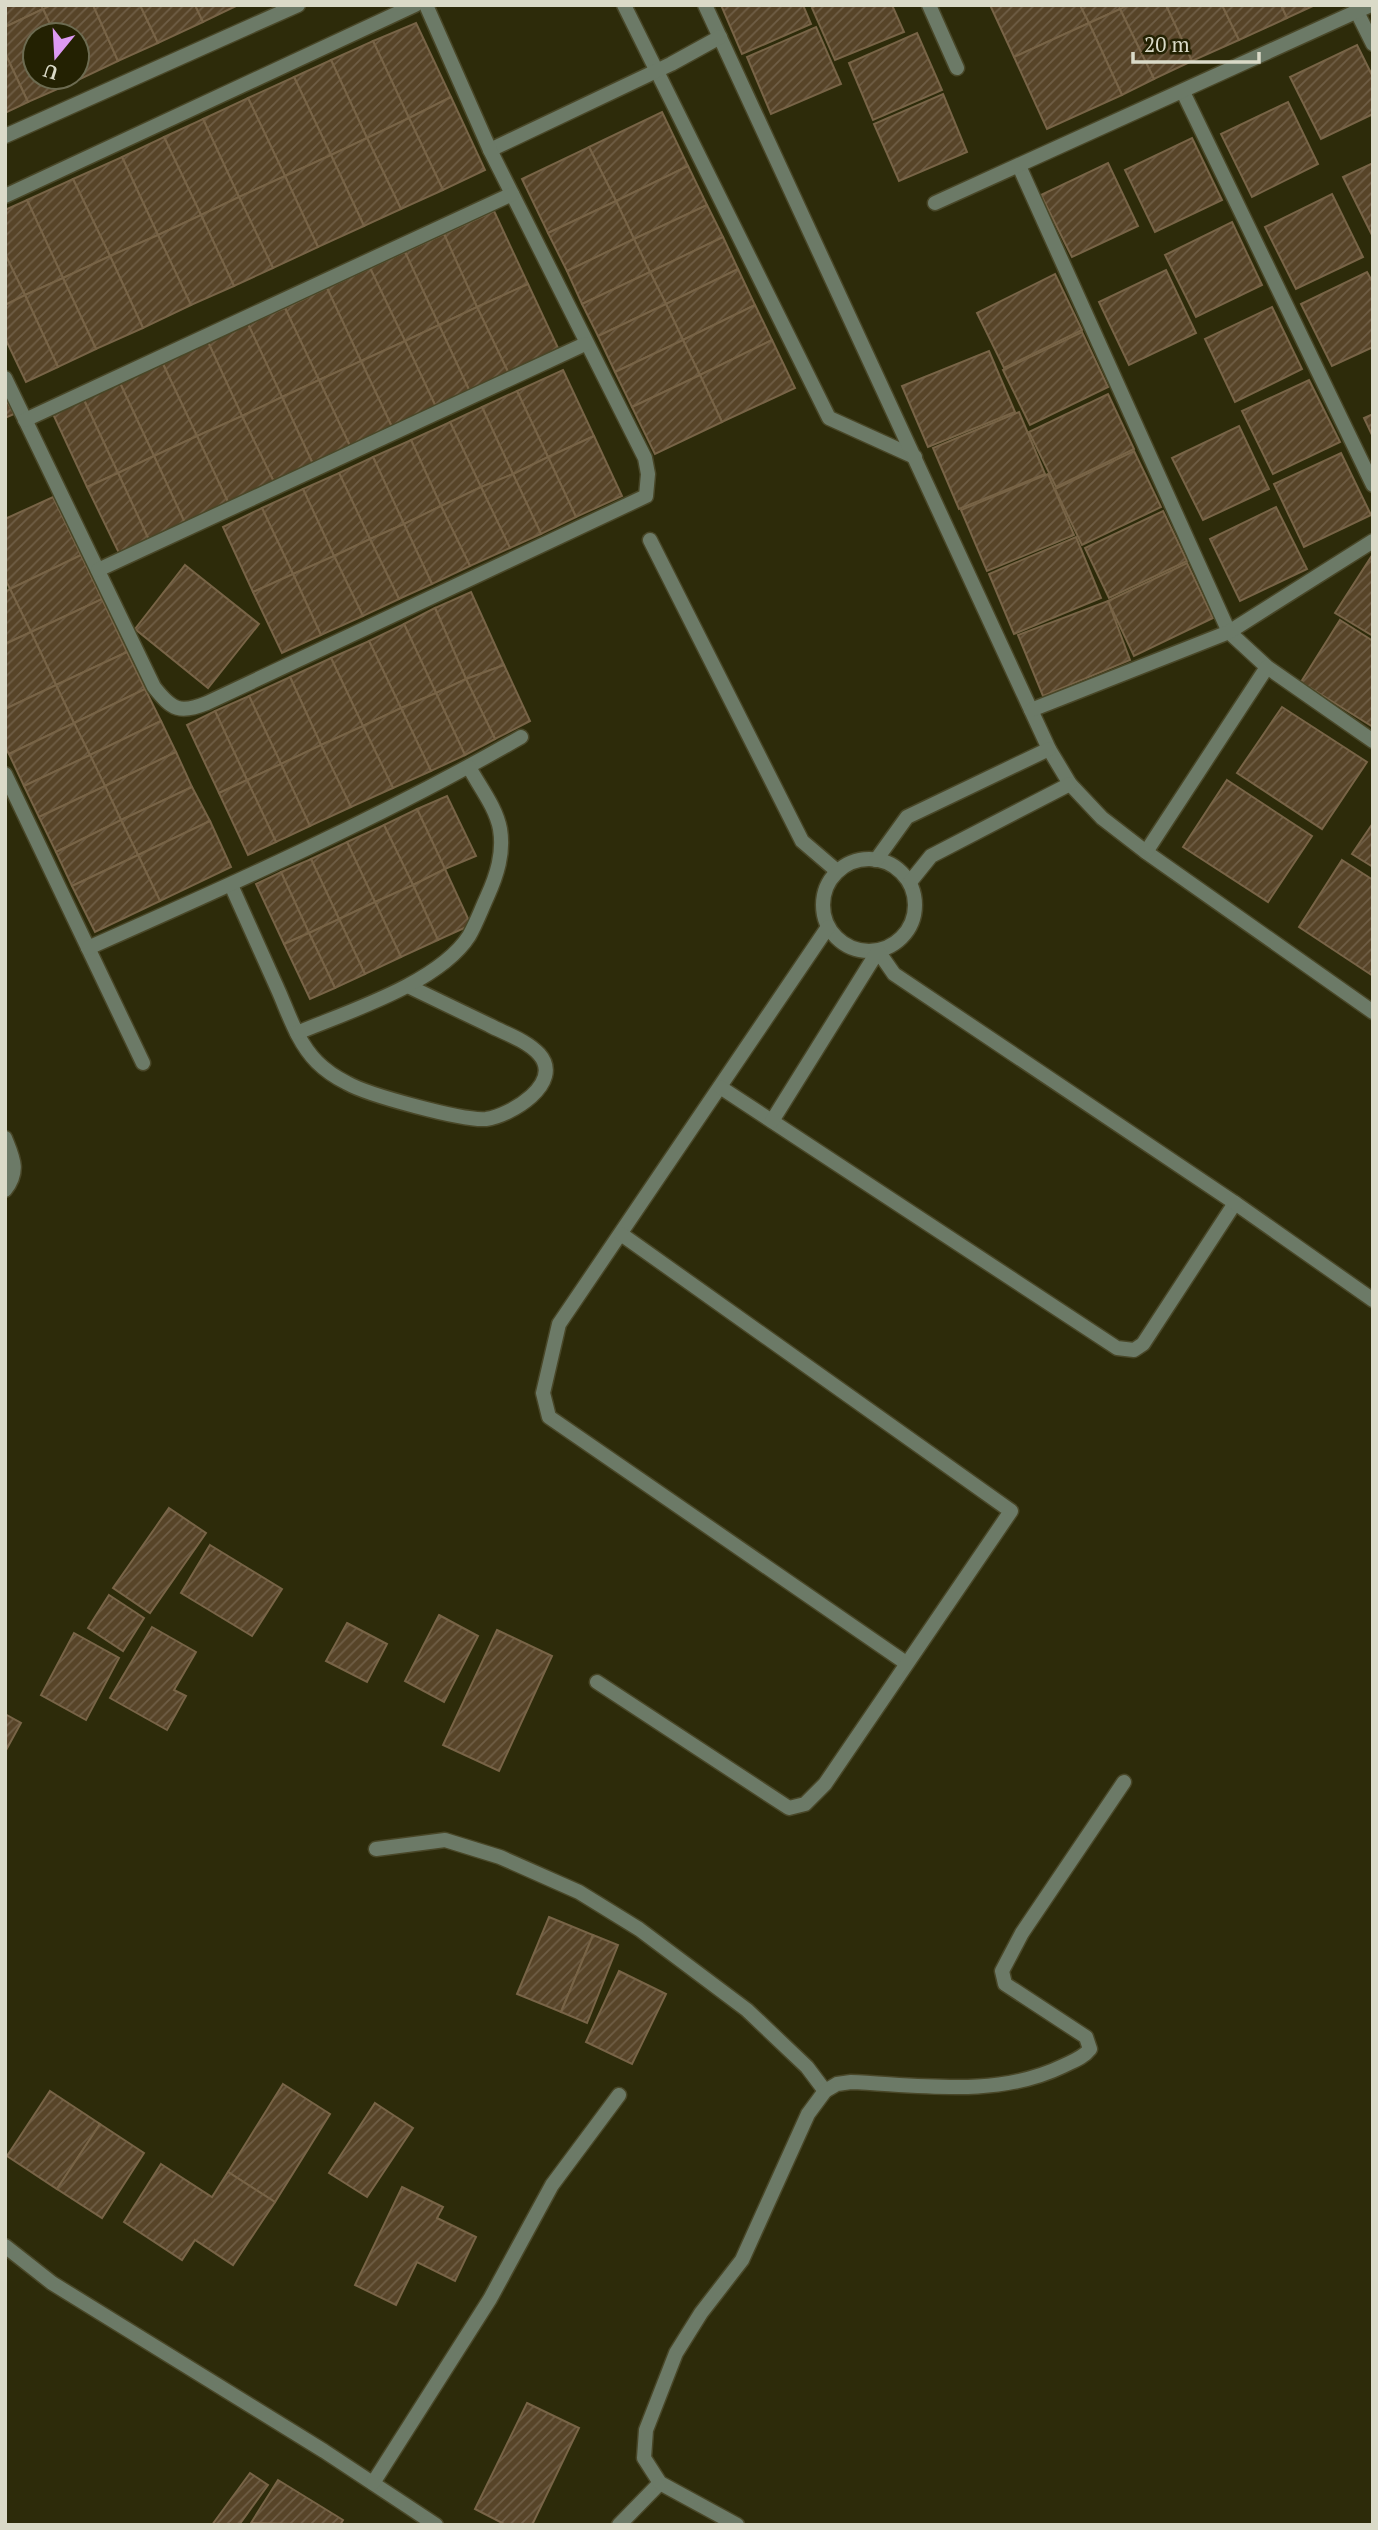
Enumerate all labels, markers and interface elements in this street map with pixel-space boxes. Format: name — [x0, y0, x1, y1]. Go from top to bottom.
north arrow — [21, 21, 91, 91]
scale bar — [1133, 21, 1259, 65]
text: 20 m — [1144, 30, 1190, 58]
text: U — [40, 59, 61, 87]

